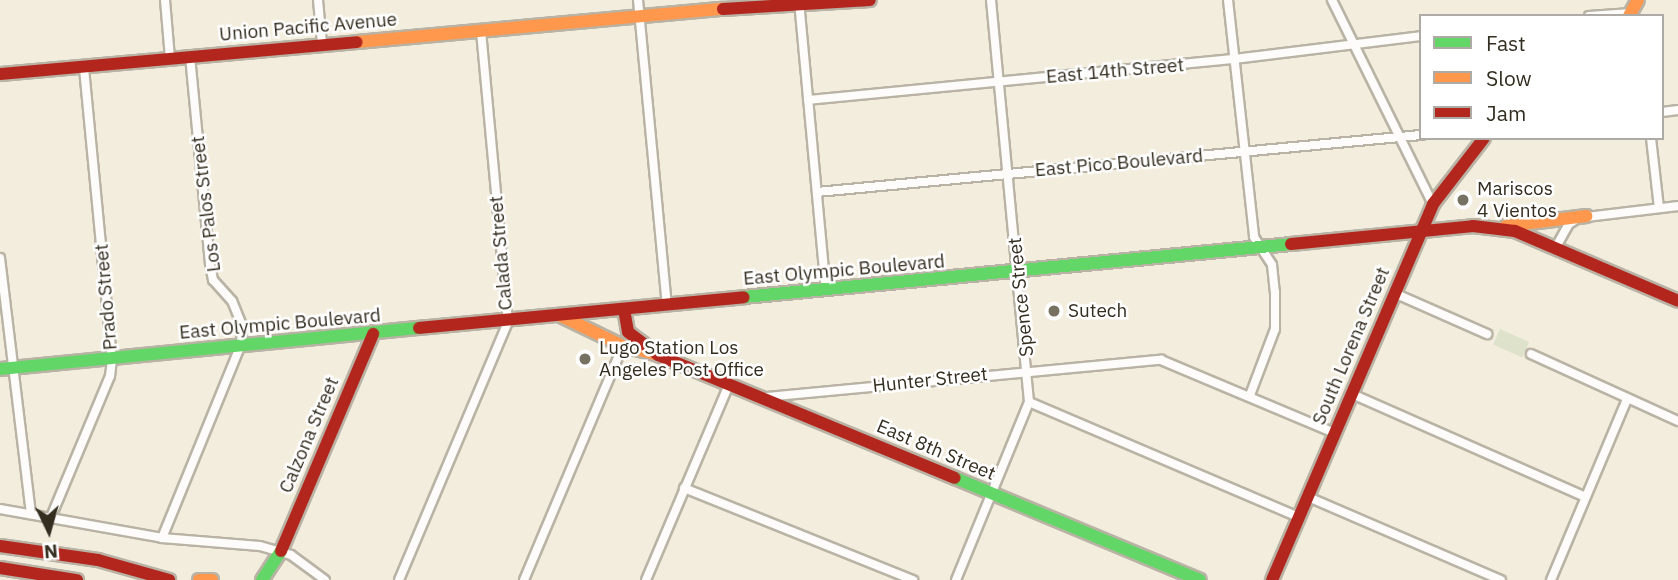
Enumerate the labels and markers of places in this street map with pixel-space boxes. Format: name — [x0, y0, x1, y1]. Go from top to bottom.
place label: Mariscos 4 Vientos — [1477, 178, 1557, 222]
marker: Mariscos 4 Vientos — [1455, 192, 1471, 208]
place label: Sutech — [1068, 300, 1127, 322]
marker: Sutech — [1046, 303, 1062, 319]
place label: Lugo Station Los Angeles Post Office — [599, 337, 764, 381]
marker: Lugo Station Los Angeles Post Office — [577, 351, 593, 367]

